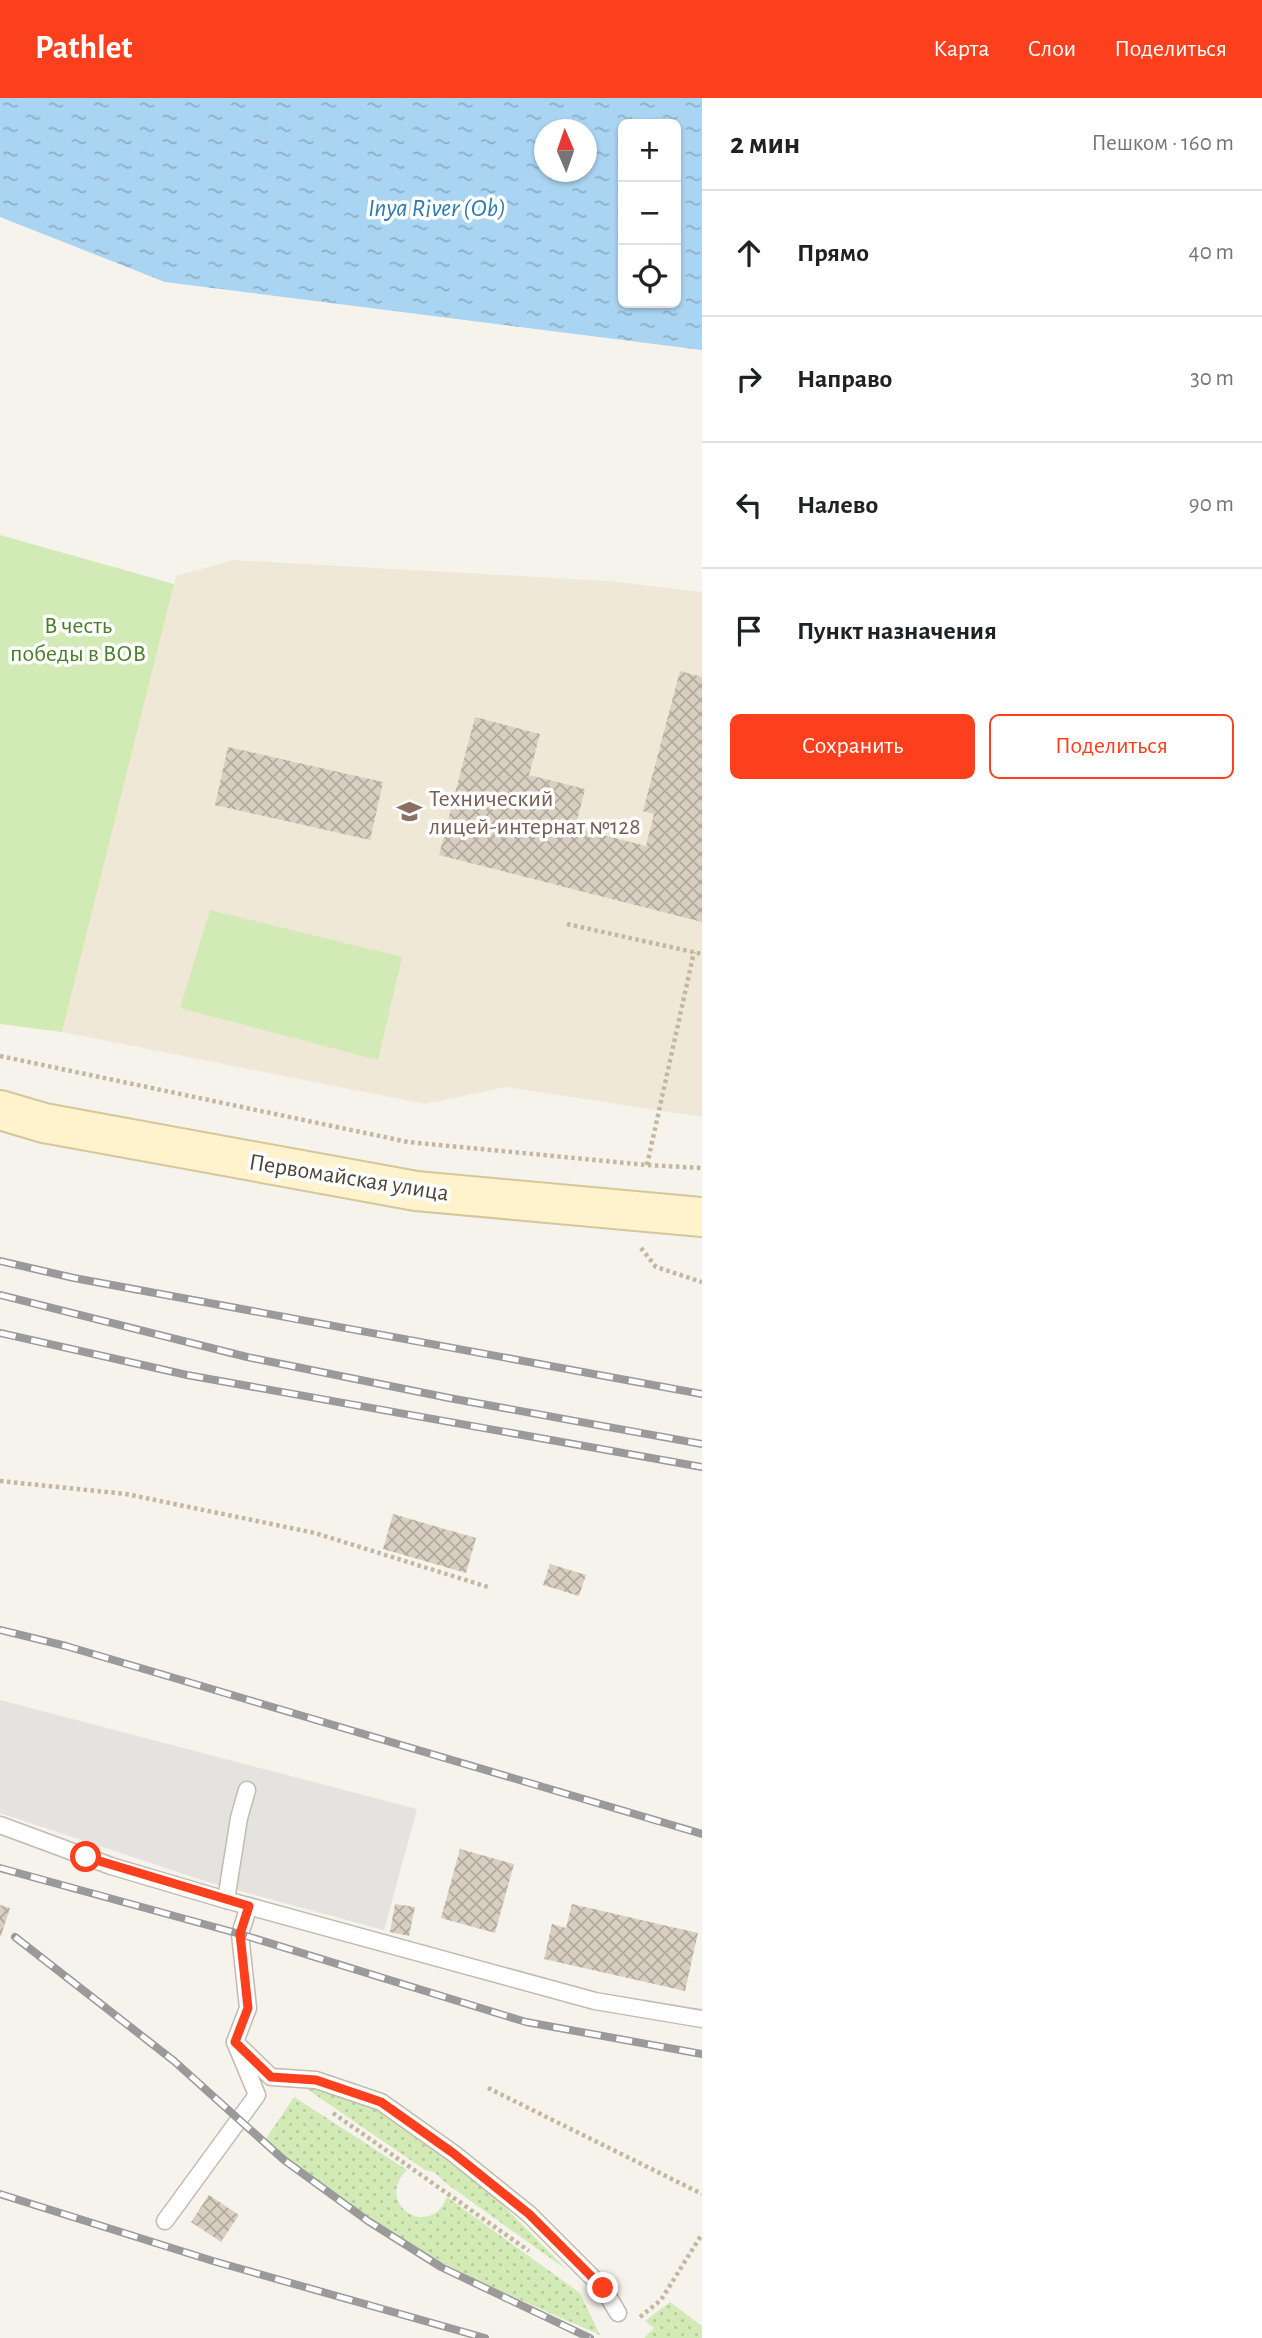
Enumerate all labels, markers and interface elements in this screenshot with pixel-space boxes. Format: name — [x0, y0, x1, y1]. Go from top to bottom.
text: Pathlet — [35, 32, 133, 65]
text: Карта — [933, 37, 989, 61]
text: Слои — [1027, 37, 1076, 61]
text: Поделиться — [1114, 37, 1227, 61]
north arrow — [534, 119, 597, 182]
map controls — [618, 119, 681, 308]
button: + — [618, 119, 681, 182]
text: 2 мин — [730, 129, 800, 159]
text: Пешком · 160 m — [1091, 132, 1234, 155]
button: − — [618, 182, 681, 245]
water label: Inya River (Ob) — [368, 195, 506, 221]
icon: ahead — [730, 234, 768, 272]
text: Прямо — [797, 240, 869, 266]
text: 40 m — [1189, 241, 1234, 264]
button: locate — [618, 245, 681, 308]
icon: right — [730, 360, 768, 398]
text: Направо — [797, 366, 892, 392]
text: 30 m — [1190, 367, 1234, 390]
icon: left — [730, 486, 768, 524]
text: Налево — [797, 492, 878, 518]
text: 90 m — [1189, 493, 1234, 516]
icon: arrive — [730, 612, 768, 650]
park label: В честь победы в ВОВ — [10, 614, 146, 666]
text: Пункт назначения — [797, 618, 997, 644]
button: Сохранить — [730, 714, 975, 779]
button: Поделиться — [989, 714, 1234, 779]
place label: Технический лицей-интернат №128 — [429, 787, 641, 839]
school or university icon: Технический лицей-интернат №128 — [395, 798, 423, 826]
street label: Первомайская улица — [247, 1150, 451, 1206]
route start — [70, 1841, 101, 1872]
route end — [587, 2272, 618, 2303]

